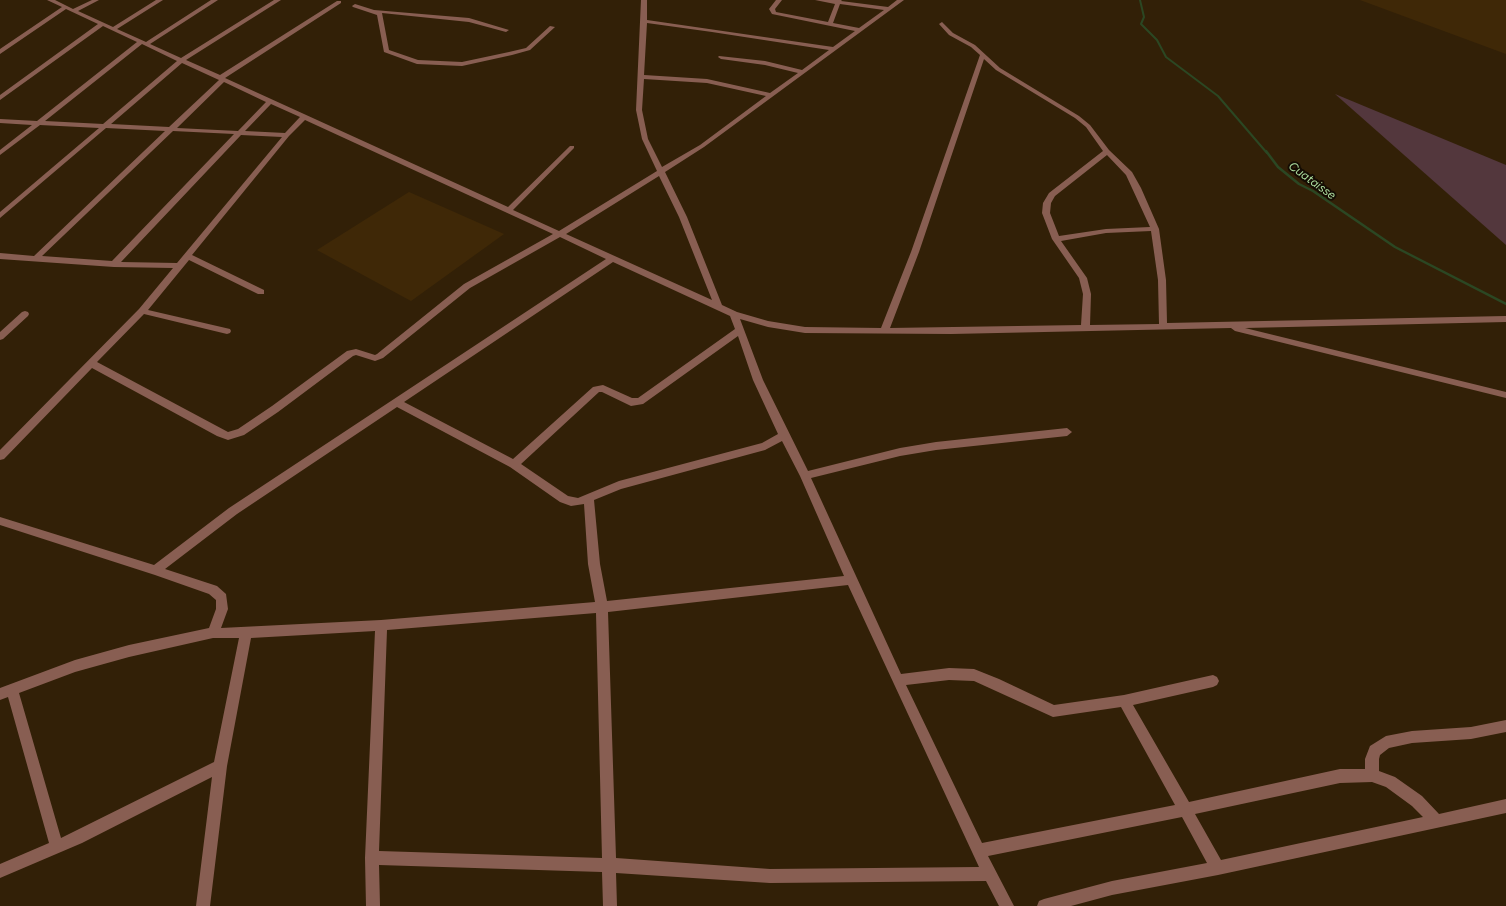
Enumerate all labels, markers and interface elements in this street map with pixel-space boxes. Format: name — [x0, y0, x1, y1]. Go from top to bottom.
water label: Cuataisse — [1286, 159, 1338, 203]

